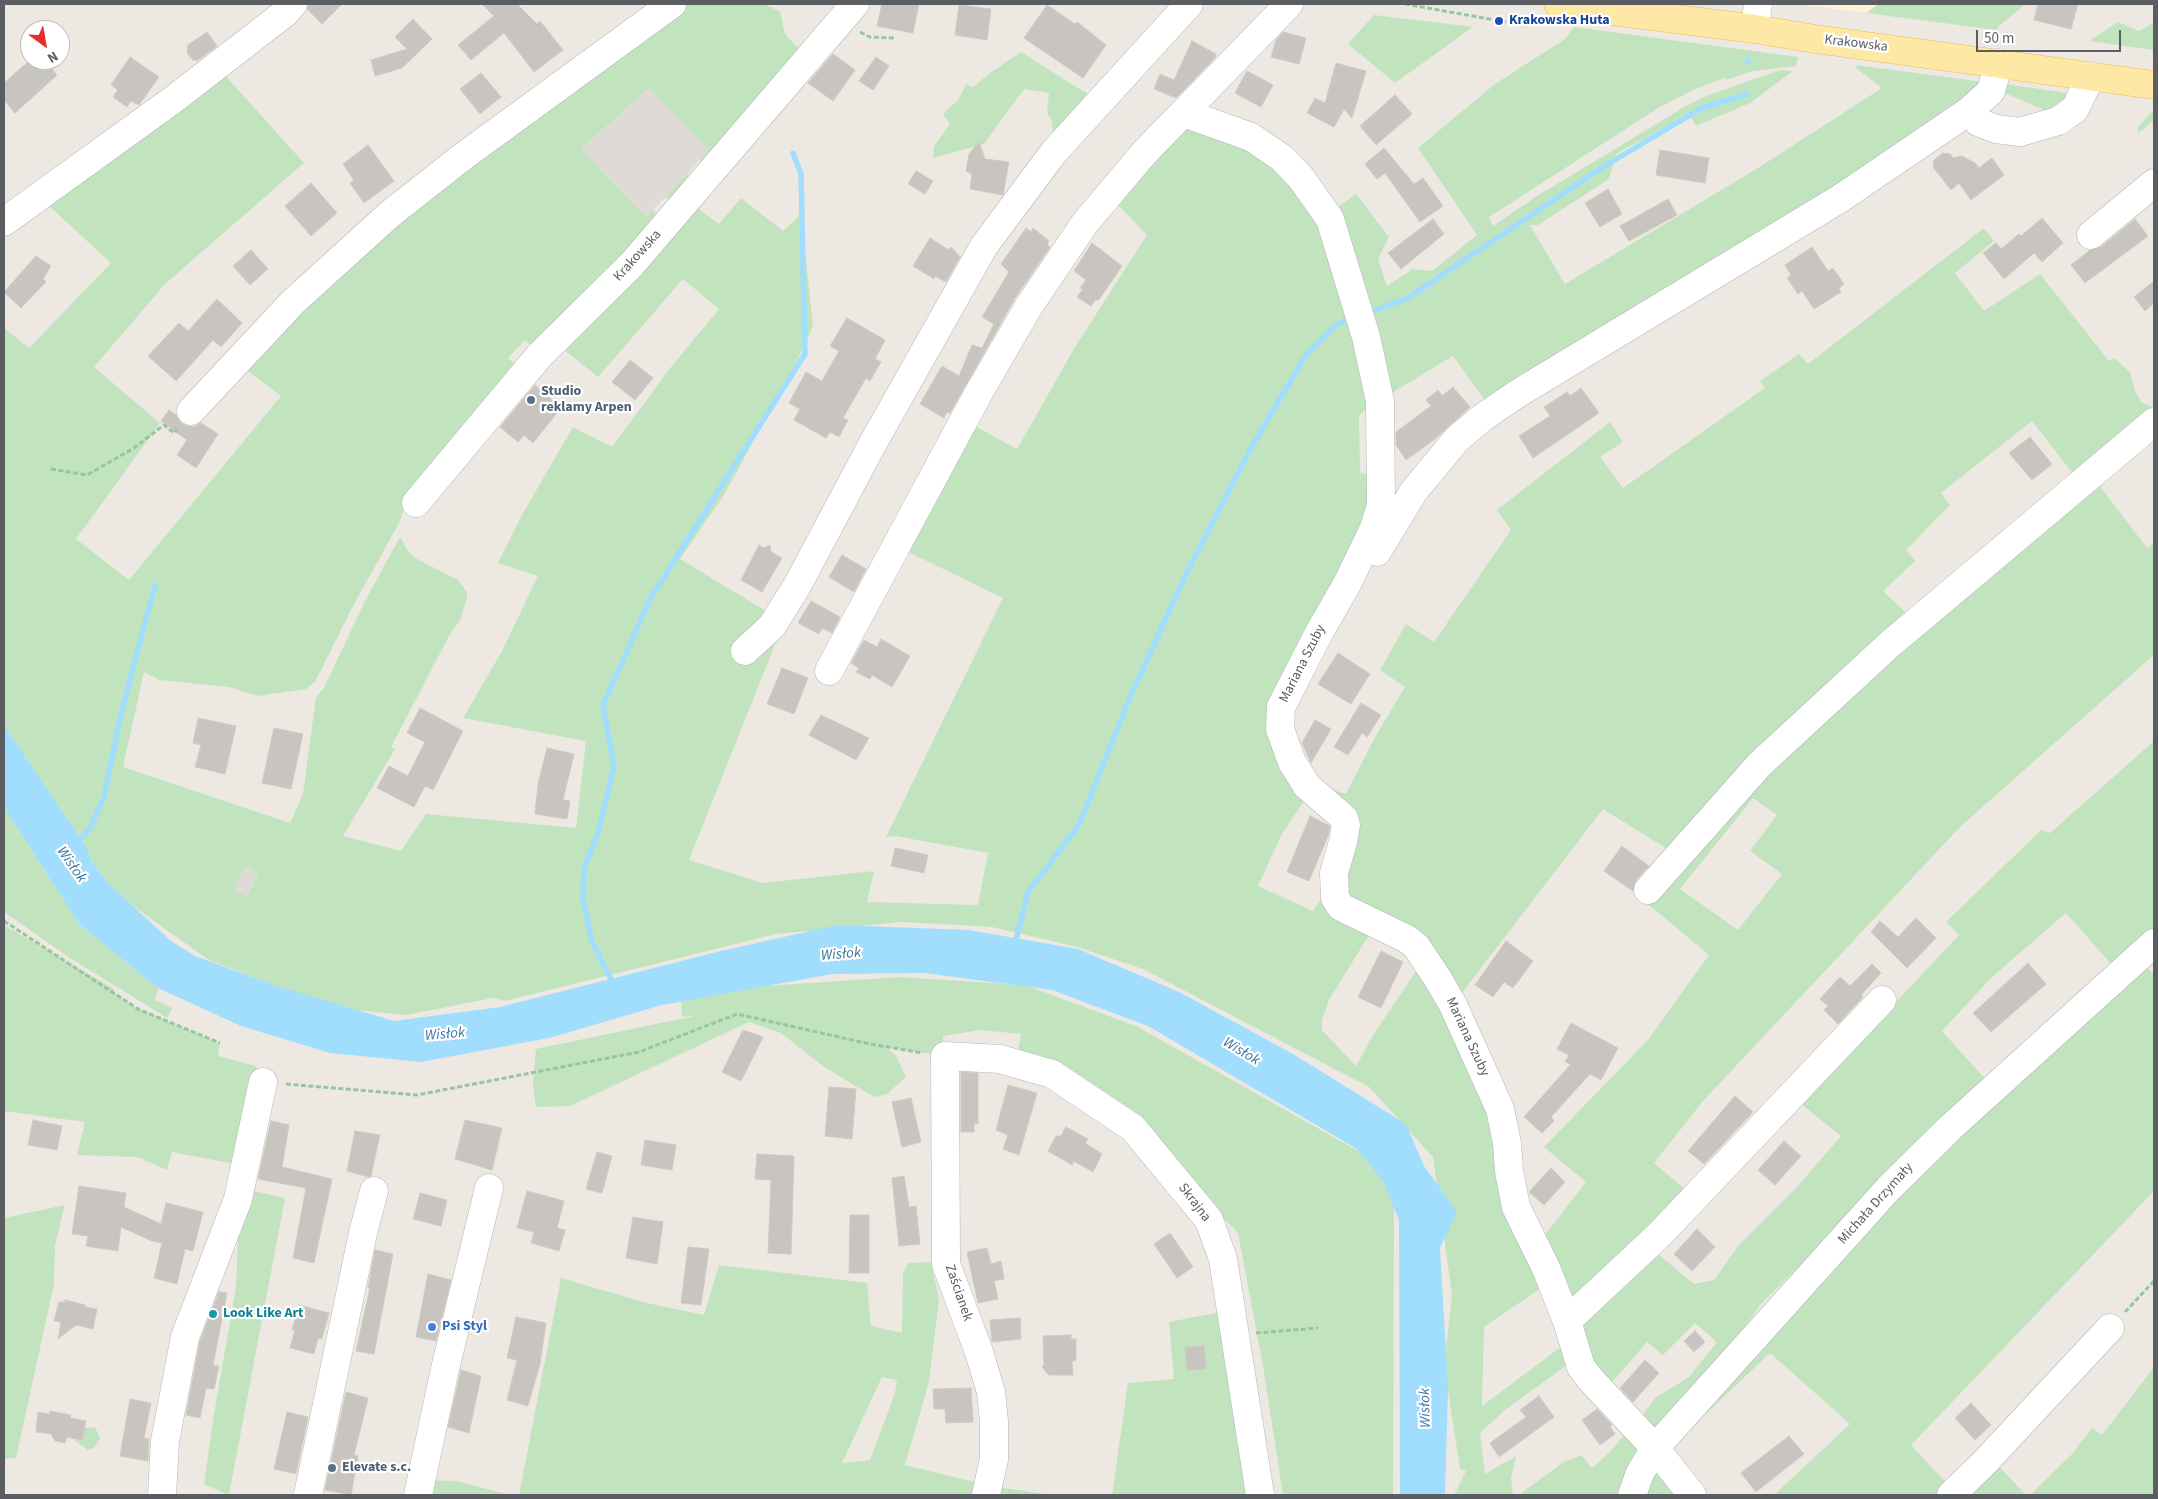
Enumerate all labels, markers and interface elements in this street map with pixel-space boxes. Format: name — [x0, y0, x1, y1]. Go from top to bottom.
place label: Krakowska Huta — [1509, 13, 1610, 29]
marker: Krakowska Huta — [1493, 15, 1505, 27]
north arrow — [20, 20, 70, 70]
scale bar — [1978, 20, 2123, 52]
text: 50 m — [1984, 28, 2014, 49]
street label: Krakowska — [1823, 32, 1889, 56]
text: N — [43, 46, 62, 68]
street label: Krakowska — [610, 227, 666, 285]
place label: Studio reklamy Arpen — [541, 384, 632, 417]
marker: Studio reklamy Arpen — [525, 394, 537, 406]
street label: Mariana Szuby — [1276, 622, 1330, 706]
water label: Wisłok — [52, 843, 90, 887]
water label: Wisłok — [820, 944, 862, 966]
street label: Mariana Szuby — [1441, 995, 1493, 1079]
water label: Wisłok — [424, 1024, 466, 1046]
water label: Wisłok — [1219, 1034, 1263, 1070]
street label: Michała Drzymały — [1835, 1160, 1917, 1248]
street label: Skrajna — [1174, 1180, 1214, 1226]
street label: Zaścianek — [941, 1263, 975, 1323]
place label: Look Like Art — [223, 1306, 303, 1322]
marker: Look Like Art — [207, 1308, 219, 1320]
place label: Psi Styl — [442, 1319, 487, 1335]
marker: Psi Styl — [426, 1321, 438, 1333]
water label: Wisłok — [1417, 1388, 1435, 1428]
place label: Elevate s.c. — [342, 1460, 411, 1476]
marker: Elevate s.c. — [326, 1462, 338, 1474]

